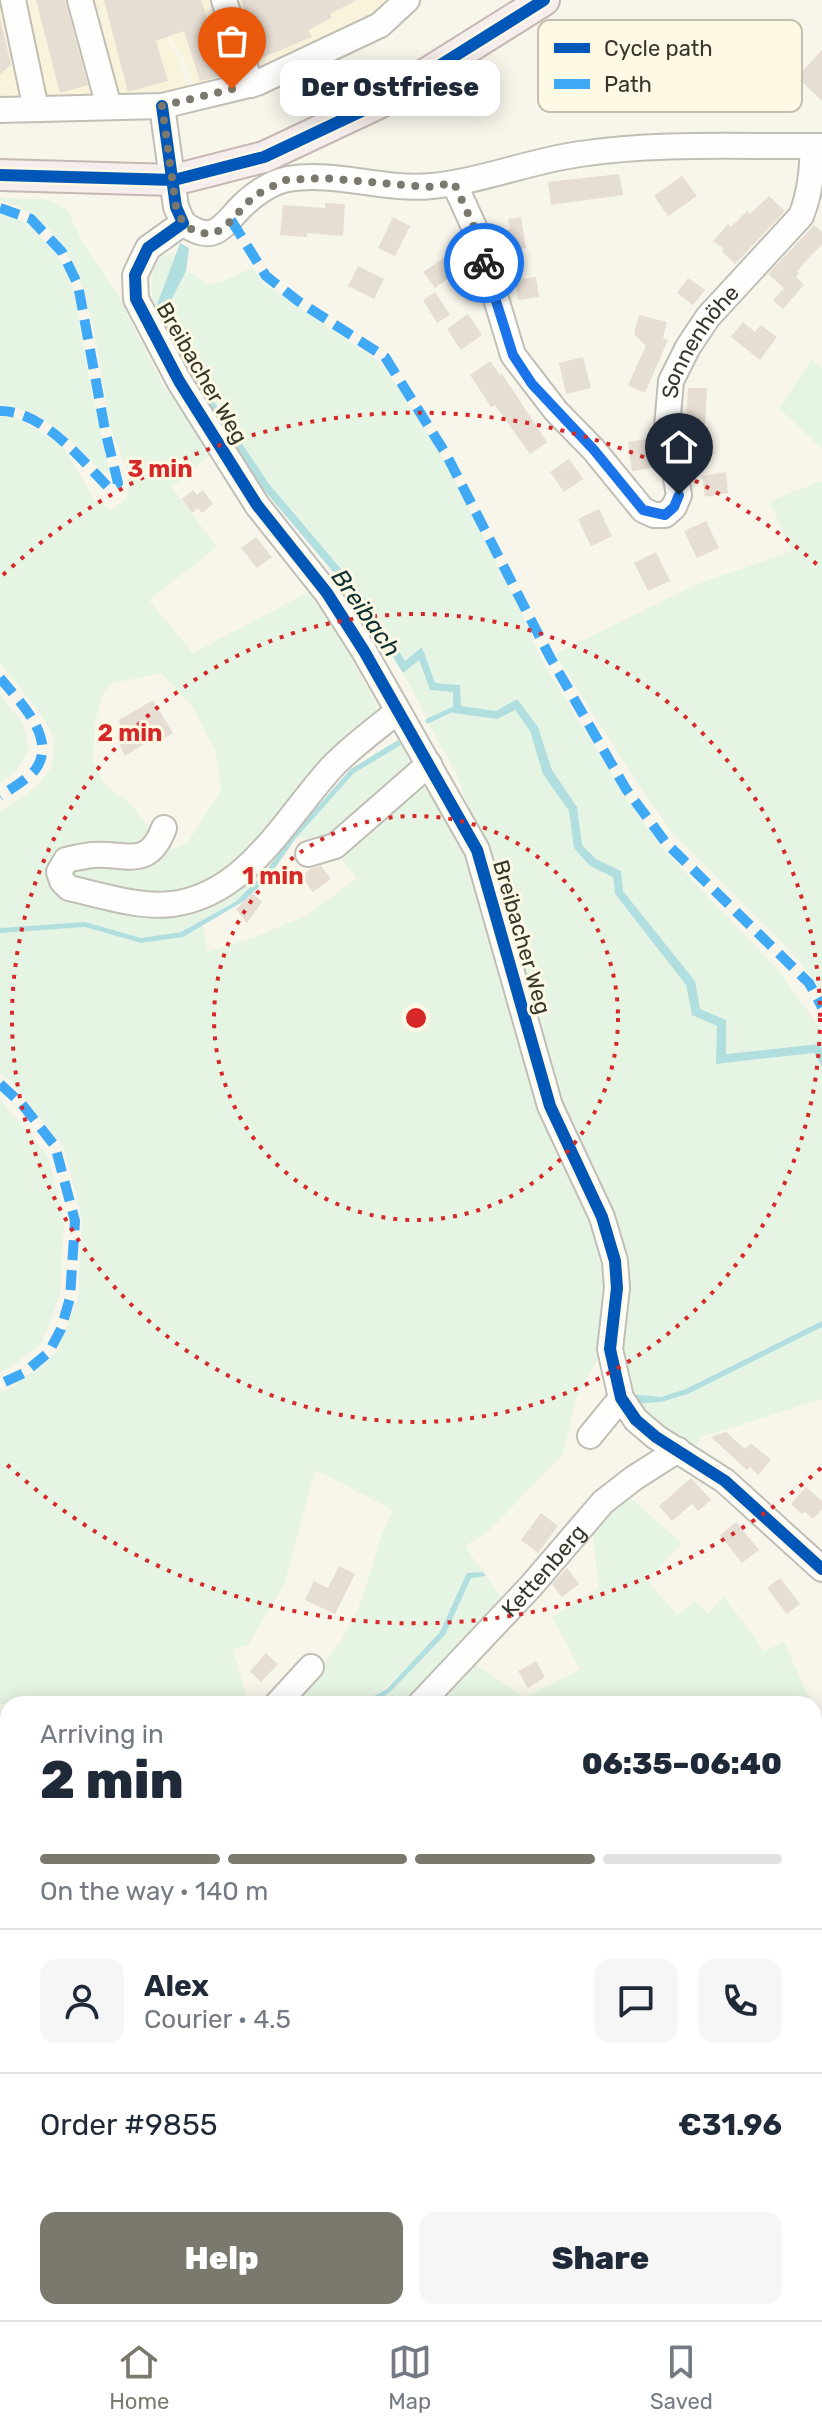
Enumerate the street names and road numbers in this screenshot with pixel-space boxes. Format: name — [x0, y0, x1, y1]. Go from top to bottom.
street label: Sonnenhöhe — [656, 279, 744, 399]
street label: Breibacher Weg — [151, 297, 253, 449]
street label: Breibacher Weg — [487, 857, 557, 1017]
street label: Kettenberg — [496, 1519, 591, 1622]

